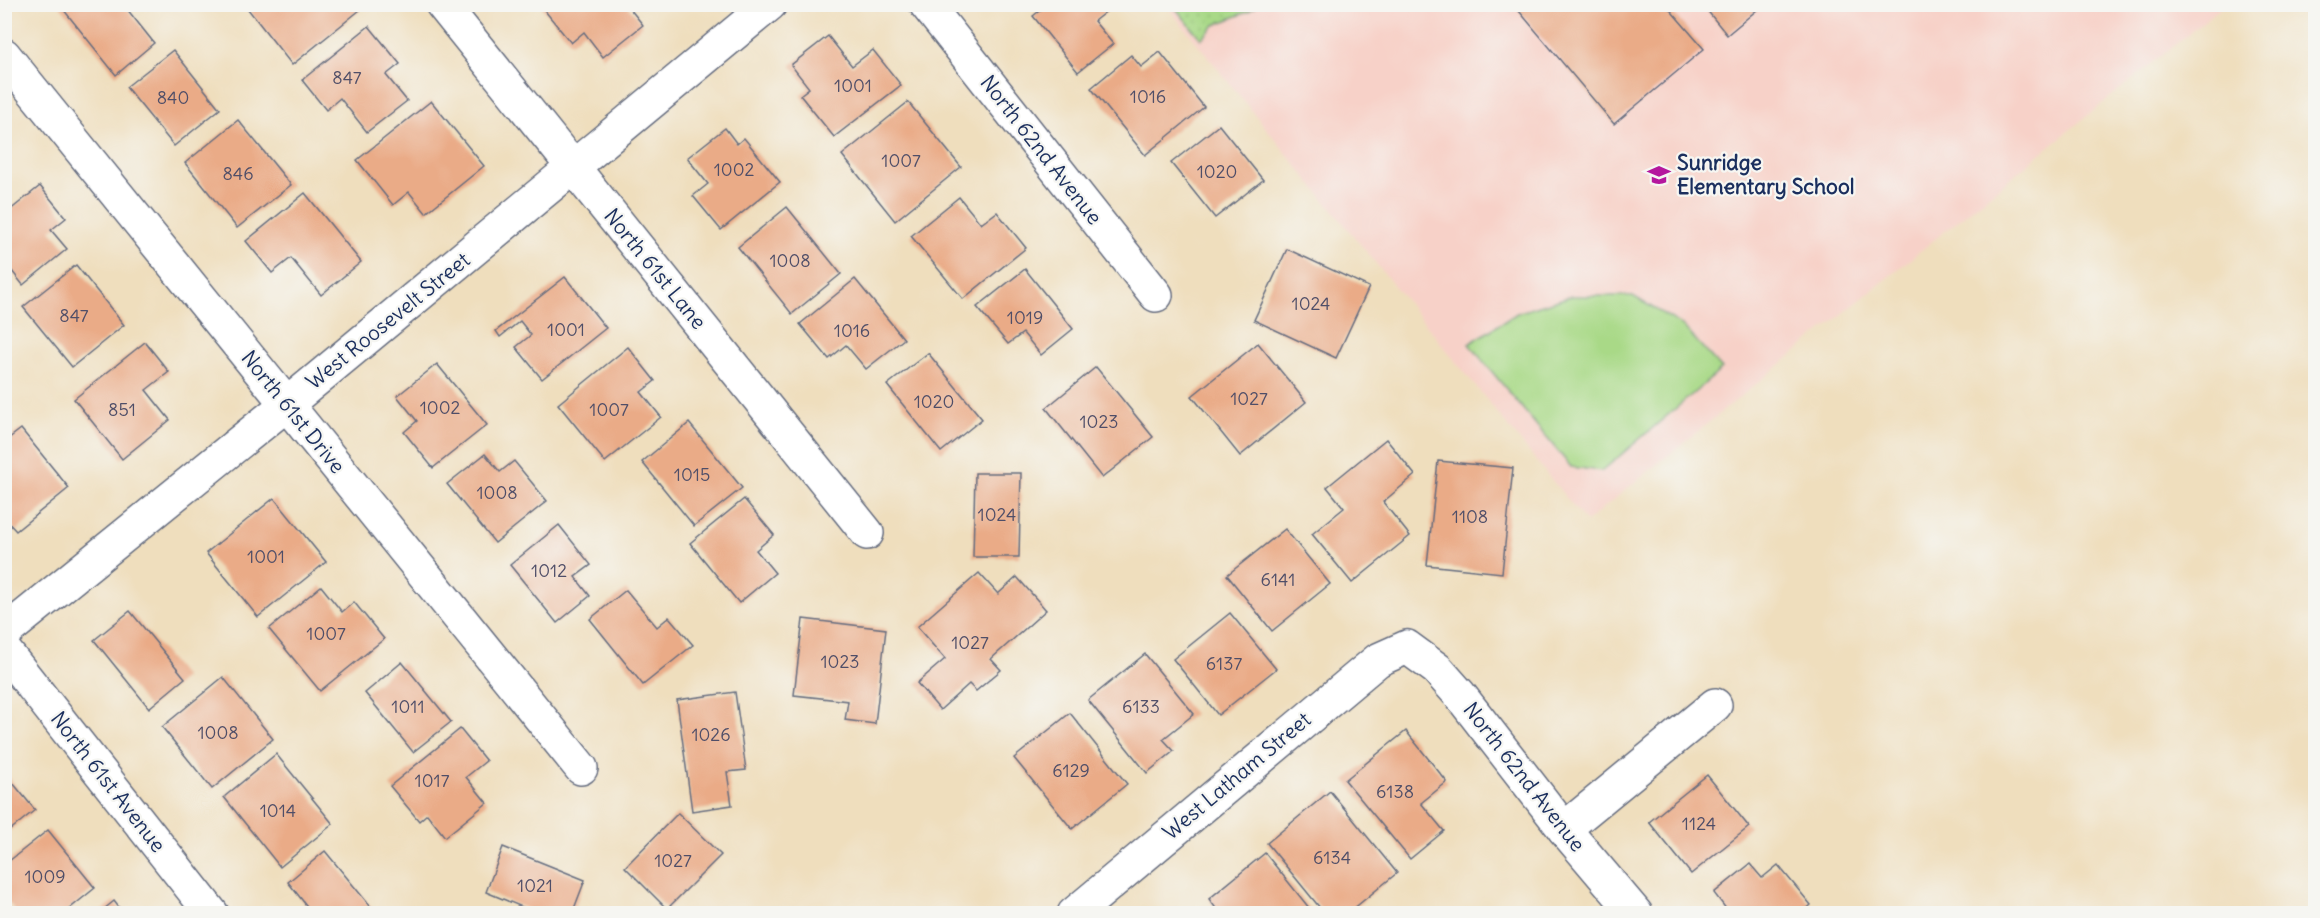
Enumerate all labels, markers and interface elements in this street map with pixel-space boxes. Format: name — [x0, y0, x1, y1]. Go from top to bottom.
house number: 847 — [332, 66, 362, 89]
street label: North 62nd Avenue — [975, 70, 1108, 230]
house number: 1001 — [834, 74, 872, 97]
house number: 1016 — [1130, 85, 1166, 108]
house number: 840 — [157, 86, 189, 109]
house number: 1007 — [881, 149, 921, 172]
place label: Sunridge Elementary School — [1677, 149, 1854, 200]
house number: 1002 — [714, 158, 754, 181]
house number: 1020 — [1197, 160, 1237, 183]
house number: 846 — [222, 162, 254, 185]
school or university icon: Sunridge Elementary School — [1646, 162, 1672, 188]
street label: North 61st Lane — [598, 203, 712, 335]
street label: West Roosevelt Street — [300, 246, 475, 395]
house number: 1008 — [769, 249, 811, 272]
house number: 1024 — [1292, 292, 1330, 315]
house number: 847 — [59, 304, 89, 327]
house number: 1019 — [1007, 306, 1043, 329]
house number: 1001 — [547, 318, 585, 341]
house number: 1016 — [834, 319, 870, 342]
street label: North 61st Drive — [235, 345, 351, 479]
house number: 1027 — [1230, 387, 1268, 410]
house number: 1020 — [914, 390, 954, 413]
house number: 1002 — [420, 396, 460, 419]
house number: 851 — [108, 398, 136, 421]
house number: 1007 — [589, 398, 629, 421]
house number: 1023 — [1079, 410, 1119, 433]
house number: 1015 — [674, 463, 710, 486]
house number: 1008 — [476, 481, 518, 504]
house number: 1024 — [978, 503, 1016, 526]
house number: 1108 — [1452, 505, 1488, 528]
house number: 1001 — [247, 545, 285, 568]
house number: 1012 — [531, 559, 567, 582]
house number: 6141 — [1261, 568, 1295, 591]
house number: 1007 — [306, 622, 346, 645]
house number: 1027 — [951, 631, 989, 654]
house number: 1023 — [820, 650, 860, 673]
house number: 6137 — [1206, 652, 1242, 675]
house number: 1011 — [391, 695, 425, 718]
house number: 6133 — [1122, 695, 1160, 718]
street label: North 62nd Avenue — [1458, 697, 1591, 857]
street label: North 61st Avenue — [45, 706, 172, 858]
street label: West Latham Street — [1157, 706, 1316, 845]
house number: 1008 — [197, 721, 239, 744]
house number: 1026 — [691, 723, 731, 746]
house number: 6129 — [1052, 759, 1090, 782]
house number: 1017 — [415, 769, 450, 792]
house number: 6138 — [1376, 780, 1414, 803]
house number: 1014 — [260, 799, 296, 822]
house number: 1124 — [1682, 812, 1716, 835]
house number: 6134 — [1313, 846, 1351, 869]
house number: 1027 — [654, 849, 692, 872]
house number: 1009 — [24, 865, 66, 888]
house number: 1021 — [517, 874, 553, 897]

